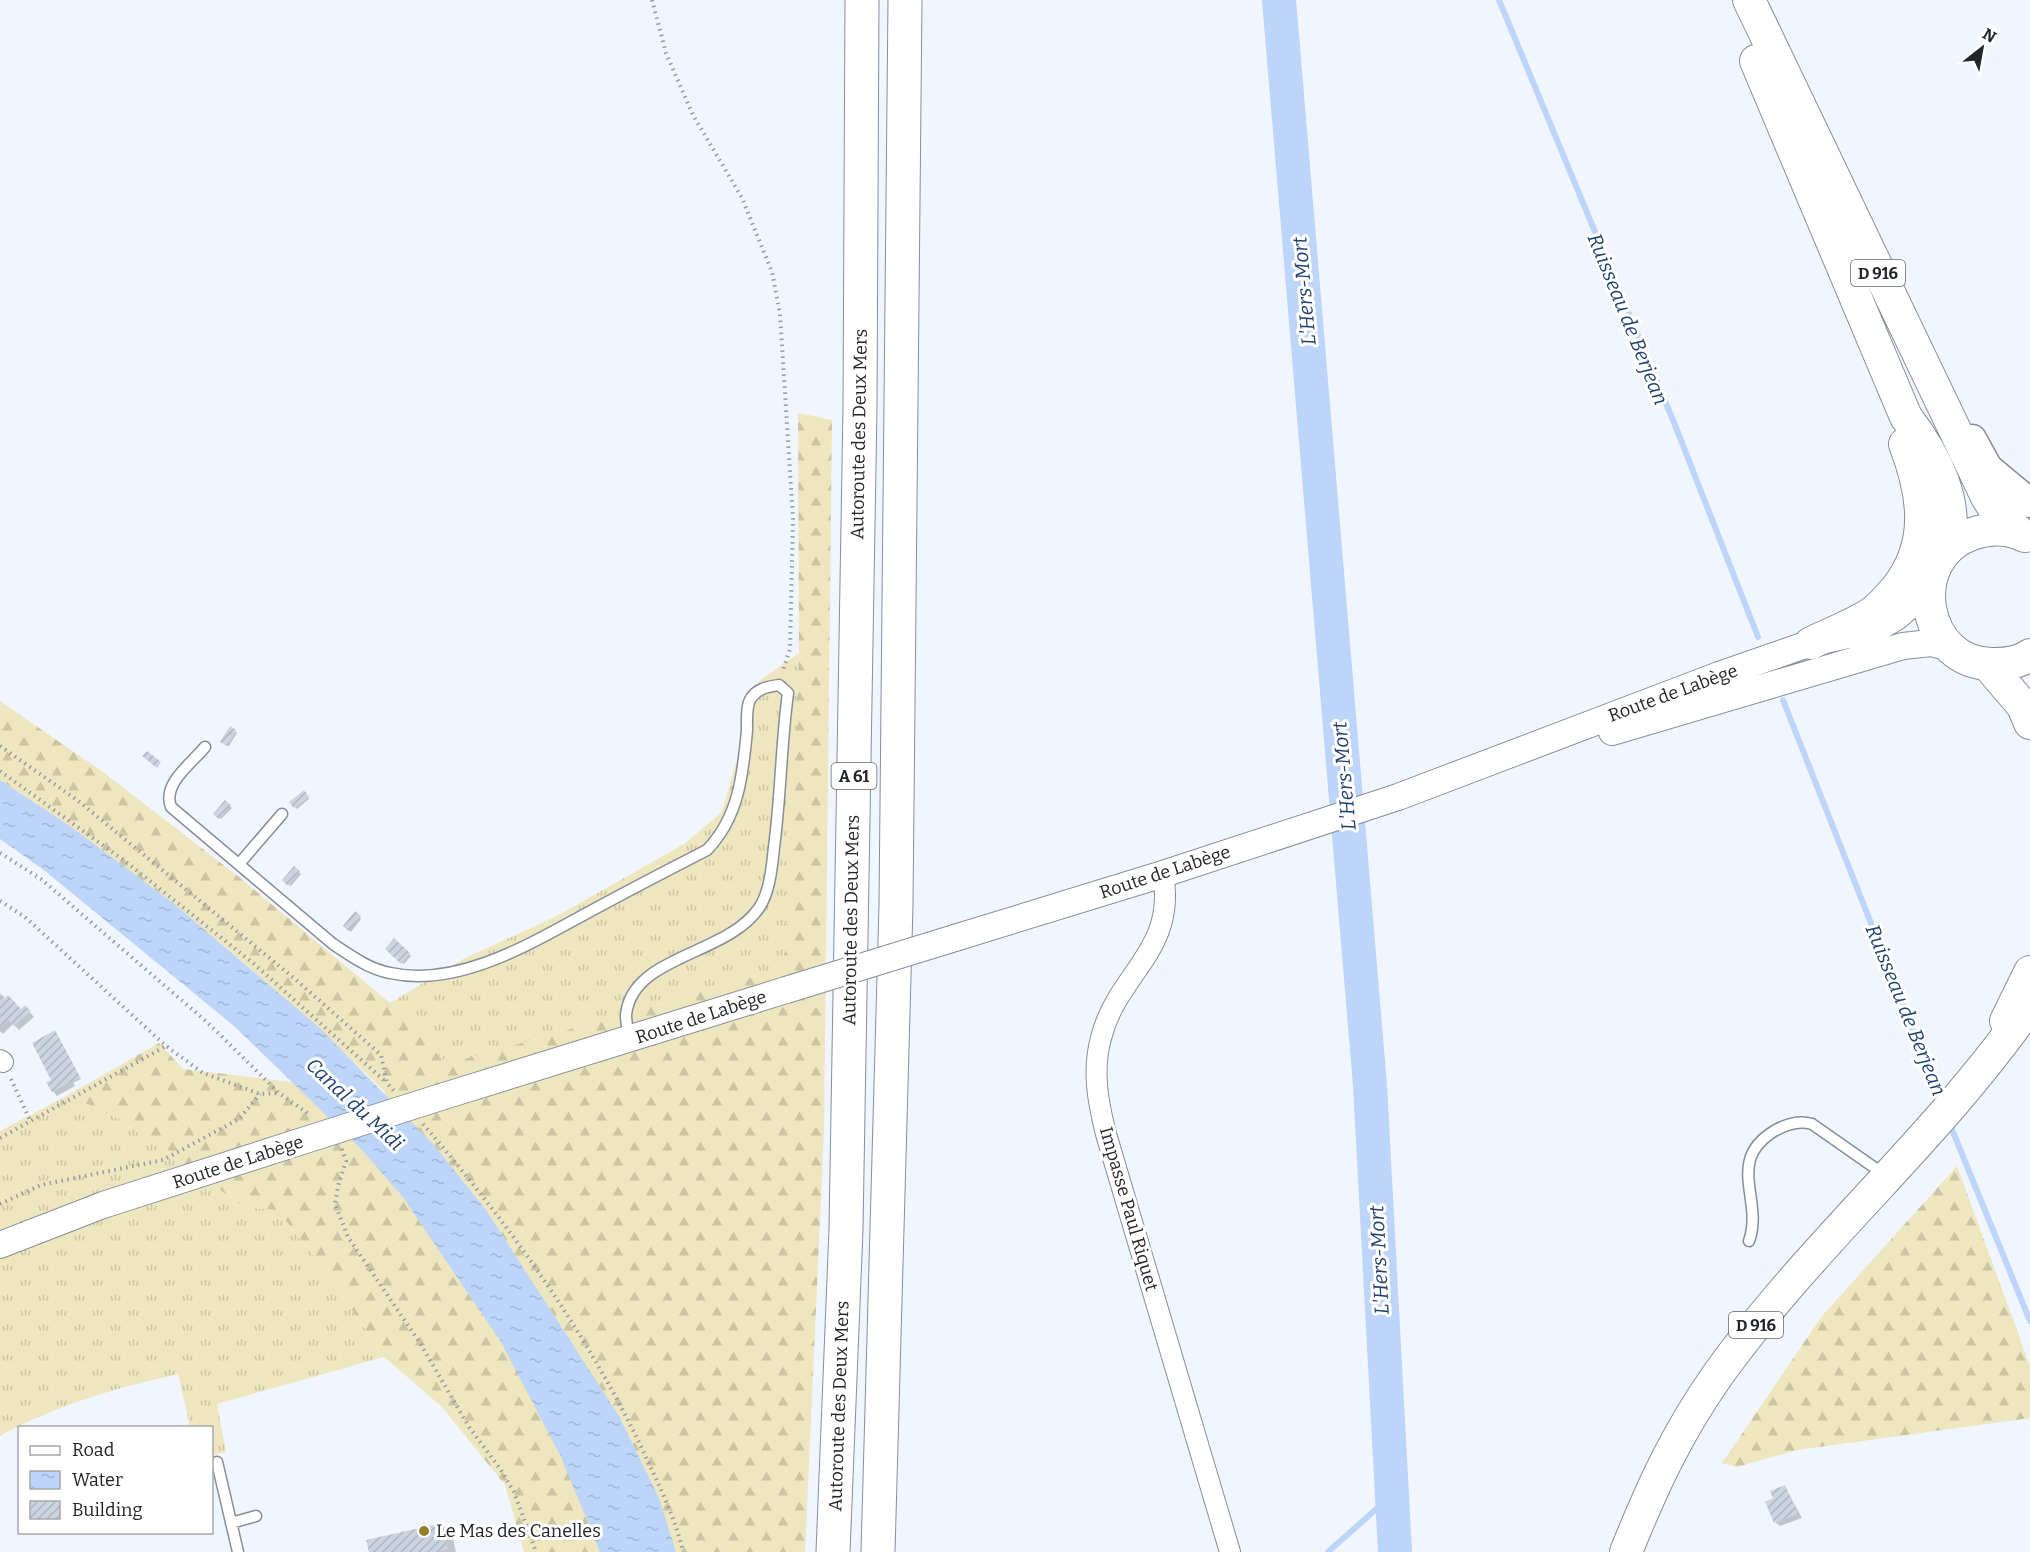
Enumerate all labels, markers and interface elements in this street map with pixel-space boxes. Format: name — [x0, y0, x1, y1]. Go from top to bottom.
north arrow — [1952, 18, 2012, 78]
text: N — [1979, 24, 2000, 47]
water label: Ruisseau de Berjean — [1582, 230, 1673, 409]
water label: L'Hers-Mort — [1287, 235, 1321, 346]
road number: D 916 — [1851, 260, 1905, 286]
street label: Autoroute des Deux Mers — [846, 328, 872, 540]
street label: Route de Labège — [1605, 659, 1741, 727]
water label: L'Hers-Mort — [1327, 720, 1361, 831]
road number: A 61 — [832, 763, 876, 789]
street label: Autoroute des Deux Mers — [838, 814, 864, 1026]
street label: Route de Labège — [1097, 840, 1233, 904]
water label: Ruisseau de Berjean — [1860, 921, 1951, 1100]
street label: Route de Labège — [633, 985, 769, 1049]
water label: Canal du Midi — [301, 1053, 409, 1155]
street label: Impasse Paul Riquet — [1095, 1124, 1163, 1294]
street label: Route de Labège — [170, 1130, 306, 1194]
water label: L'Hers-Mort — [1364, 1204, 1394, 1315]
street label: Autoroute des Deux Mers — [824, 1300, 854, 1512]
road number: D 916 — [1729, 1312, 1783, 1338]
legend — [18, 1426, 213, 1534]
text: Road — [72, 1439, 115, 1461]
text: Water — [72, 1469, 123, 1491]
text: Building — [72, 1499, 143, 1521]
place label: Le Mas des Canelles — [436, 1520, 601, 1542]
marker: Le Mas des Canelles — [417, 1524, 431, 1538]

